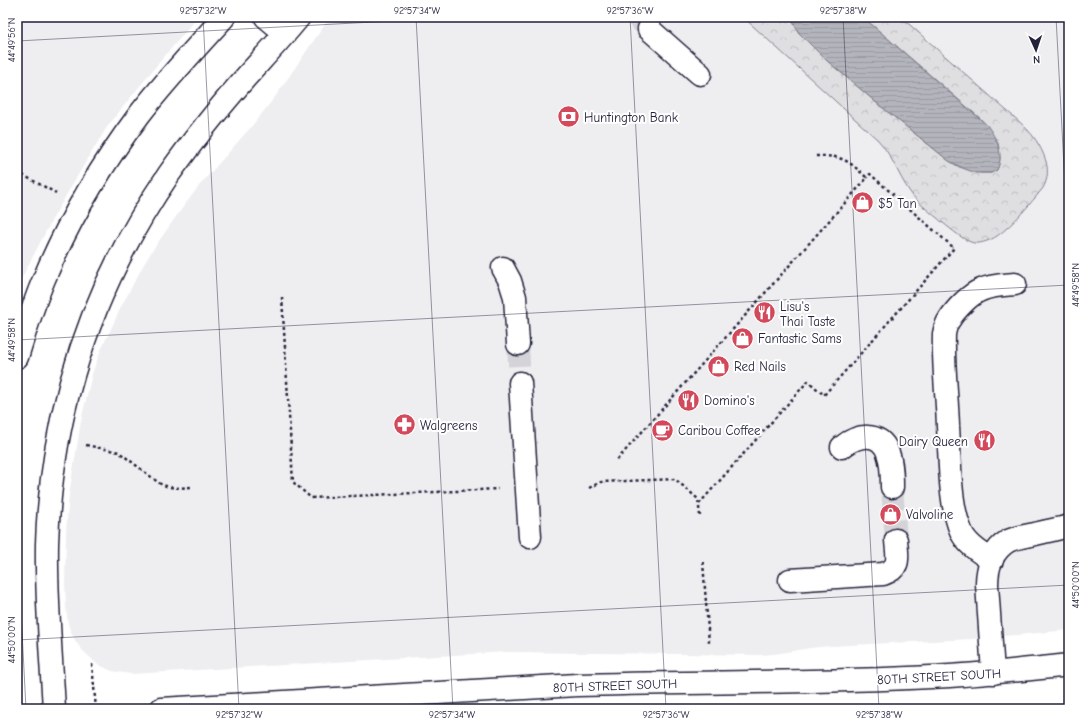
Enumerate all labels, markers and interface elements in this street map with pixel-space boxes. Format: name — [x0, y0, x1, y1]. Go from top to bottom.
text: 92°57'32"W — [180, 5, 227, 17]
text: 92°57'34"W — [394, 5, 441, 17]
text: 92°57'36"W — [606, 5, 654, 17]
text: 92°57'38"W — [820, 5, 867, 17]
text: 44°49'56"N — [6, 18, 18, 62]
north arrow — [1016, 30, 1056, 70]
text: N — [1033, 53, 1040, 66]
bank icon: Huntington Bank — [555, 104, 581, 130]
place label: Huntington Bank — [584, 110, 679, 125]
shop icon: $5 Tan — [849, 190, 875, 216]
place label: $5 Tan — [878, 196, 917, 211]
text: 44°49'58"N — [1070, 263, 1082, 307]
place label: Lisu's Thai Taste — [780, 299, 836, 329]
restaurant icon: Lisu's Thai Taste — [752, 300, 778, 326]
text: 44°49'58"N — [6, 318, 18, 362]
shop icon: Fantastic Sams — [730, 325, 756, 351]
place label: Fantastic Sams — [758, 331, 841, 346]
shop icon: Red Nails — [705, 353, 731, 379]
place label: Red Nails — [734, 359, 786, 374]
restaurant icon: Domino's — [676, 387, 702, 413]
place label: Domino's — [704, 393, 755, 408]
pharmacy icon: Walgreens — [391, 412, 417, 438]
cafe icon: Caribou Coffee — [649, 417, 675, 443]
place label: Walgreens — [420, 418, 477, 433]
place label: Caribou Coffee — [678, 423, 761, 438]
restaurant icon: Dairy Queen — [971, 428, 997, 454]
place label: Dairy Queen — [899, 434, 968, 449]
shop icon: Valvoline — [878, 501, 904, 527]
place label: Valvoline — [906, 507, 954, 522]
text: 44°50'00"N — [1070, 561, 1082, 609]
text: 44°50'00"N — [6, 616, 18, 664]
street label: 80TH STREET SOUTH — [877, 666, 1002, 687]
street label: 80TH STREET SOUTH — [553, 676, 677, 695]
text: 92°57'32"W — [216, 709, 263, 721]
text: 92°57'34"W — [429, 709, 476, 721]
text: 92°57'36"W — [642, 709, 690, 721]
text: 92°57'38"W — [856, 709, 903, 721]

